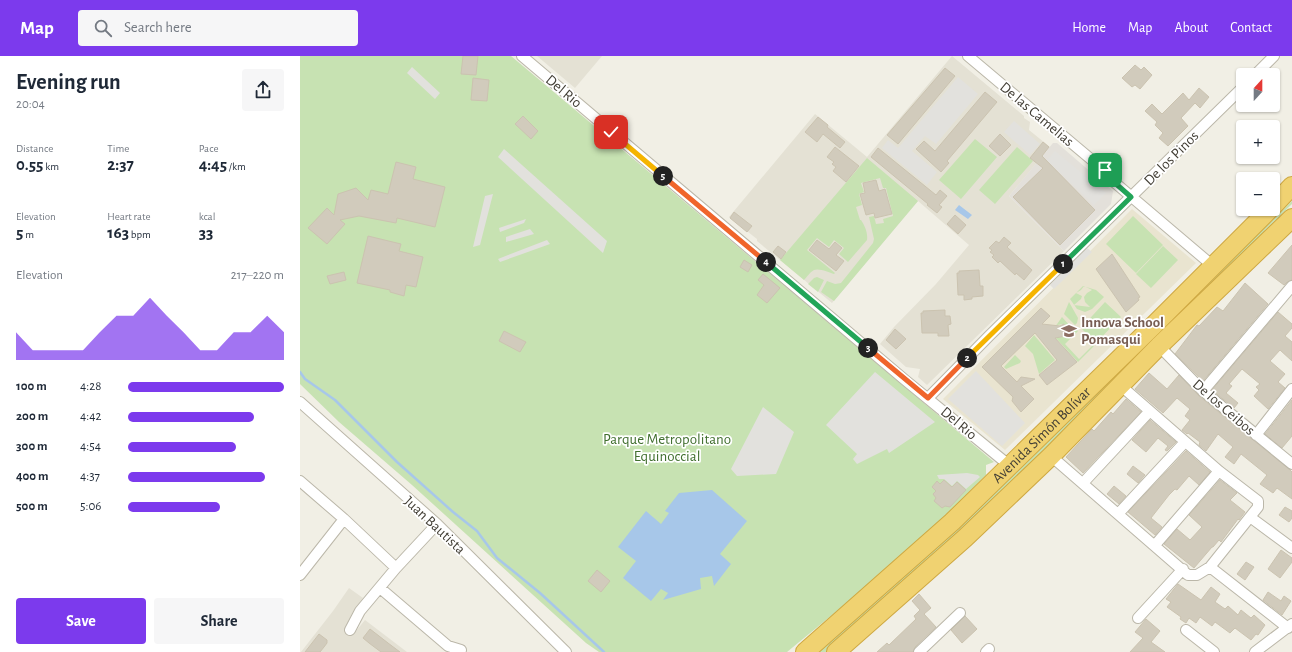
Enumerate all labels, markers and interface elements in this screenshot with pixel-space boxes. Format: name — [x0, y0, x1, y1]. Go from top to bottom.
search box — [78, 10, 358, 46]
icon: search — [92, 17, 114, 39]
text: Map — [20, 19, 54, 38]
text: Search here — [124, 20, 192, 35]
text: Home — [1072, 21, 1106, 35]
text: Map — [1128, 21, 1152, 35]
text: About — [1174, 21, 1208, 35]
text: Contact — [1230, 21, 1272, 35]
north arrow — [1236, 68, 1280, 112]
map controls — [1236, 68, 1280, 216]
button: share — [242, 69, 284, 111]
text: Evening run — [16, 71, 121, 93]
street label: Del Rio — [543, 72, 585, 111]
street label: De las Camelias — [997, 79, 1076, 149]
text: 20:04 — [16, 98, 45, 111]
pin — [594, 115, 628, 149]
button: + — [1236, 120, 1280, 164]
icon: check — [600, 121, 622, 143]
street label: De los Pinos — [1141, 128, 1201, 188]
text: Distance — [16, 143, 53, 154]
text: Time — [107, 143, 129, 154]
text: Pace — [199, 143, 218, 154]
pin — [1088, 153, 1122, 187]
text: 0.55 — [16, 156, 43, 173]
text: 2:37 — [107, 156, 134, 173]
text: 4:45 — [199, 156, 227, 173]
icon: arrive — [1094, 159, 1116, 181]
text: km — [43, 161, 59, 172]
text: /km — [227, 161, 246, 172]
pin: 5 — [653, 166, 673, 186]
text: 5 — [661, 170, 665, 181]
button: − — [1236, 172, 1280, 216]
text: Elevation — [16, 211, 56, 222]
text: Heart rate — [107, 211, 151, 222]
text: kcal — [199, 211, 215, 222]
text: 5 — [16, 224, 23, 241]
text: 163 — [107, 224, 129, 241]
text: 33 — [199, 224, 213, 241]
text: m — [23, 229, 34, 240]
text: bpm — [129, 229, 151, 240]
pin: 4 — [756, 252, 776, 272]
pin: 1 — [1053, 254, 1073, 274]
text: 4 — [763, 256, 769, 267]
text: 1 — [1061, 258, 1065, 269]
text: Elevation — [16, 269, 63, 282]
text: 217–220 m — [231, 269, 284, 282]
place label: Innova School Pomasqui — [1081, 315, 1164, 347]
school or university icon: Innova School Pomasqui — [1060, 322, 1078, 340]
pin: 3 — [858, 338, 878, 358]
text: 3 — [866, 342, 870, 353]
pin: 2 — [957, 348, 977, 368]
text: 2 — [964, 352, 970, 363]
street label: De los Ceibos — [1190, 377, 1258, 438]
text: 100 m — [16, 380, 47, 393]
text: 4:28 — [80, 380, 101, 393]
street label: Avenida Simón Bolívar — [990, 384, 1094, 486]
street label: Del Rio — [938, 404, 980, 443]
text: 200 m — [16, 410, 48, 423]
text: 4:42 — [80, 410, 101, 423]
park label: Parque Metropolitano Equinoccial — [603, 432, 731, 464]
text: 300 m — [16, 440, 48, 453]
text: 4:54 — [80, 440, 101, 453]
text: 400 m — [16, 470, 49, 483]
text: 4:37 — [80, 470, 100, 483]
street label: Juan Bautista — [401, 493, 468, 557]
text: 500 m — [16, 500, 48, 513]
text: 5:06 — [80, 500, 101, 513]
button: Save — [16, 598, 146, 644]
button: Share — [154, 598, 284, 644]

